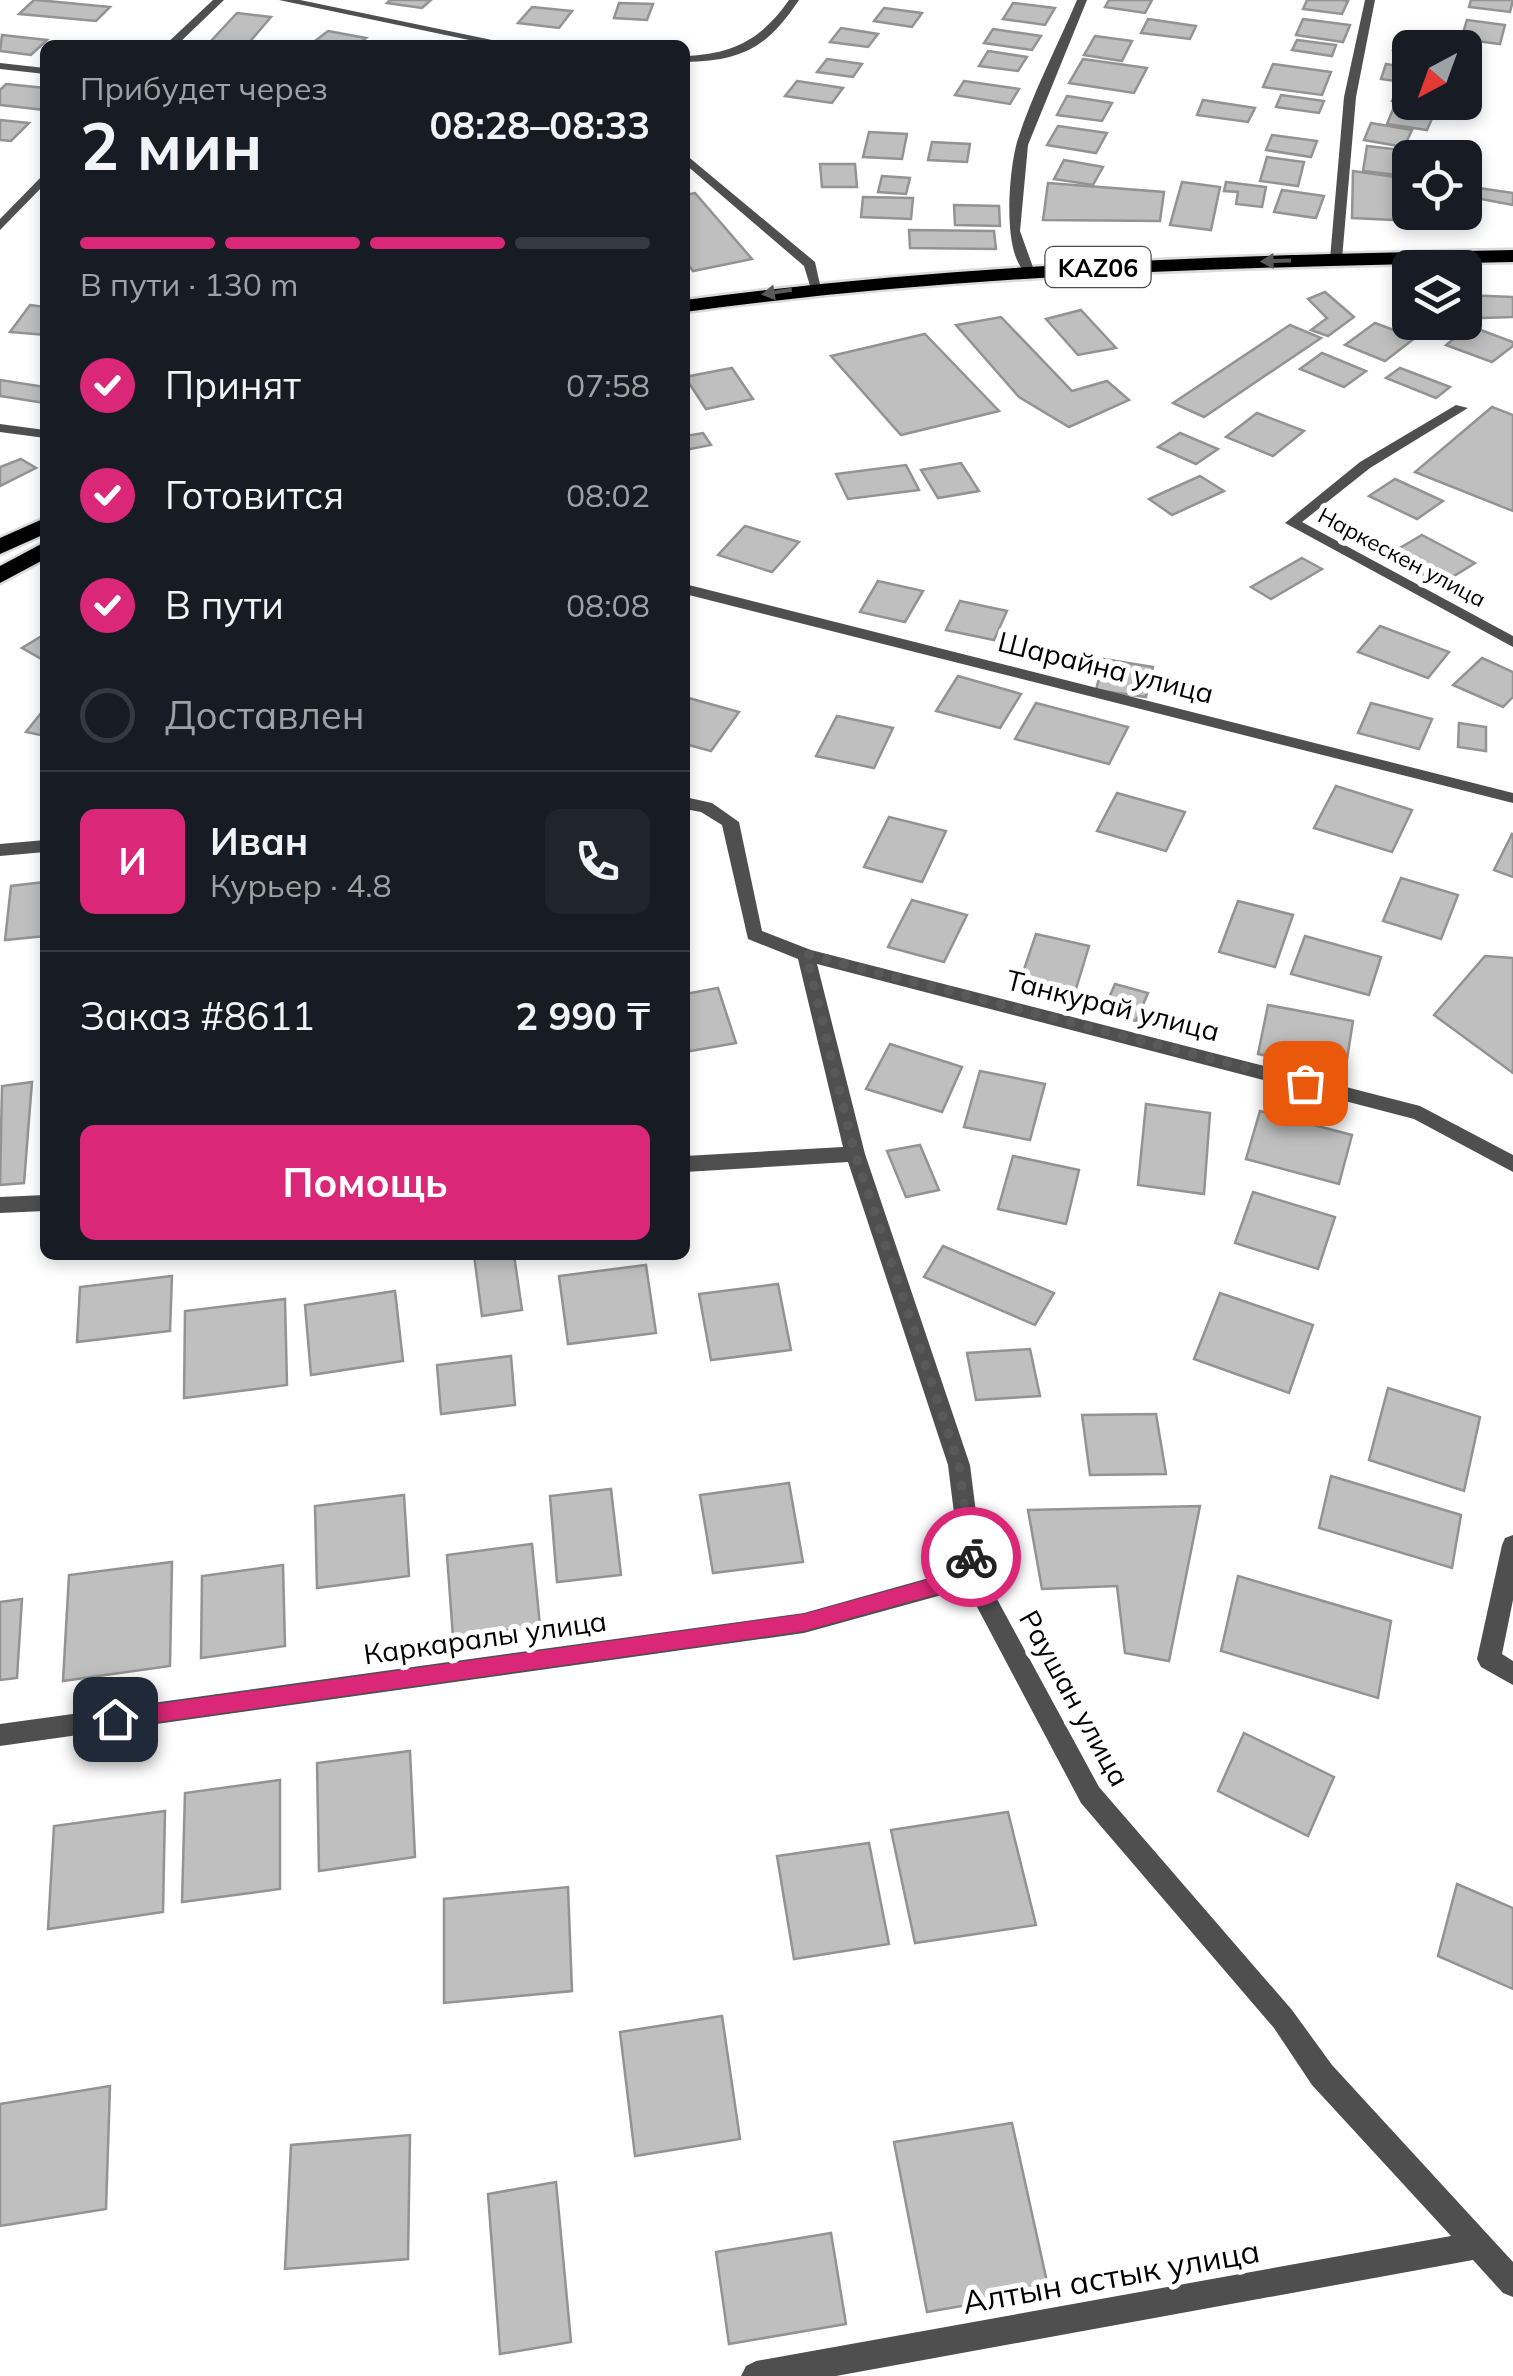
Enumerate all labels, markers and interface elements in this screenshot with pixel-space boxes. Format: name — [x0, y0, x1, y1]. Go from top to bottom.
north arrow — [1392, 30, 1482, 120]
map controls — [1392, 30, 1482, 340]
text: Прибудет через — [80, 68, 328, 108]
text: 08:28–08:33 — [430, 101, 650, 149]
text: 2 мин — [80, 105, 262, 186]
button: locate — [1392, 140, 1482, 230]
road number: KАZ06 — [1046, 247, 1150, 287]
button: layers — [1392, 250, 1482, 340]
one-way arrow — [1259, 253, 1291, 269]
text: В пути · 130 m — [80, 264, 298, 304]
one-way arrow — [761, 285, 792, 301]
icon: check — [80, 358, 135, 413]
text: Принят — [165, 361, 301, 409]
text: 07:58 — [566, 365, 650, 405]
icon: check — [80, 468, 135, 523]
text: Готовится — [165, 471, 344, 519]
text: 08:02 — [566, 475, 650, 515]
street label: Наркескен улица — [1313, 501, 1491, 613]
icon: check — [80, 578, 135, 633]
text: В пути — [165, 581, 284, 629]
text: 08:08 — [566, 585, 650, 625]
street label: Шарайна улица — [995, 623, 1217, 711]
text: Доставлен — [165, 691, 365, 739]
button: phone — [545, 809, 650, 914]
text: Иван — [210, 817, 308, 865]
text: И — [118, 837, 147, 885]
text: Курьер · 4.8 — [210, 865, 392, 905]
street label: Танкурай улица — [1003, 962, 1223, 1048]
text: Заказ #8611 — [80, 992, 315, 1040]
text: 2 990 ₸ — [515, 992, 650, 1040]
pin — [1263, 1041, 1348, 1126]
icon: bag — [1278, 1056, 1333, 1111]
button: Помощь — [80, 1125, 650, 1240]
courier — [921, 1507, 1021, 1607]
icon: bike — [944, 1530, 999, 1585]
street label: Каркаралы улица — [361, 1603, 609, 1671]
street label: Раушан улица — [1012, 1604, 1138, 1792]
pin — [73, 1677, 158, 1762]
icon: home — [88, 1692, 143, 1747]
street label: Алтын астык улица — [959, 2230, 1263, 2322]

